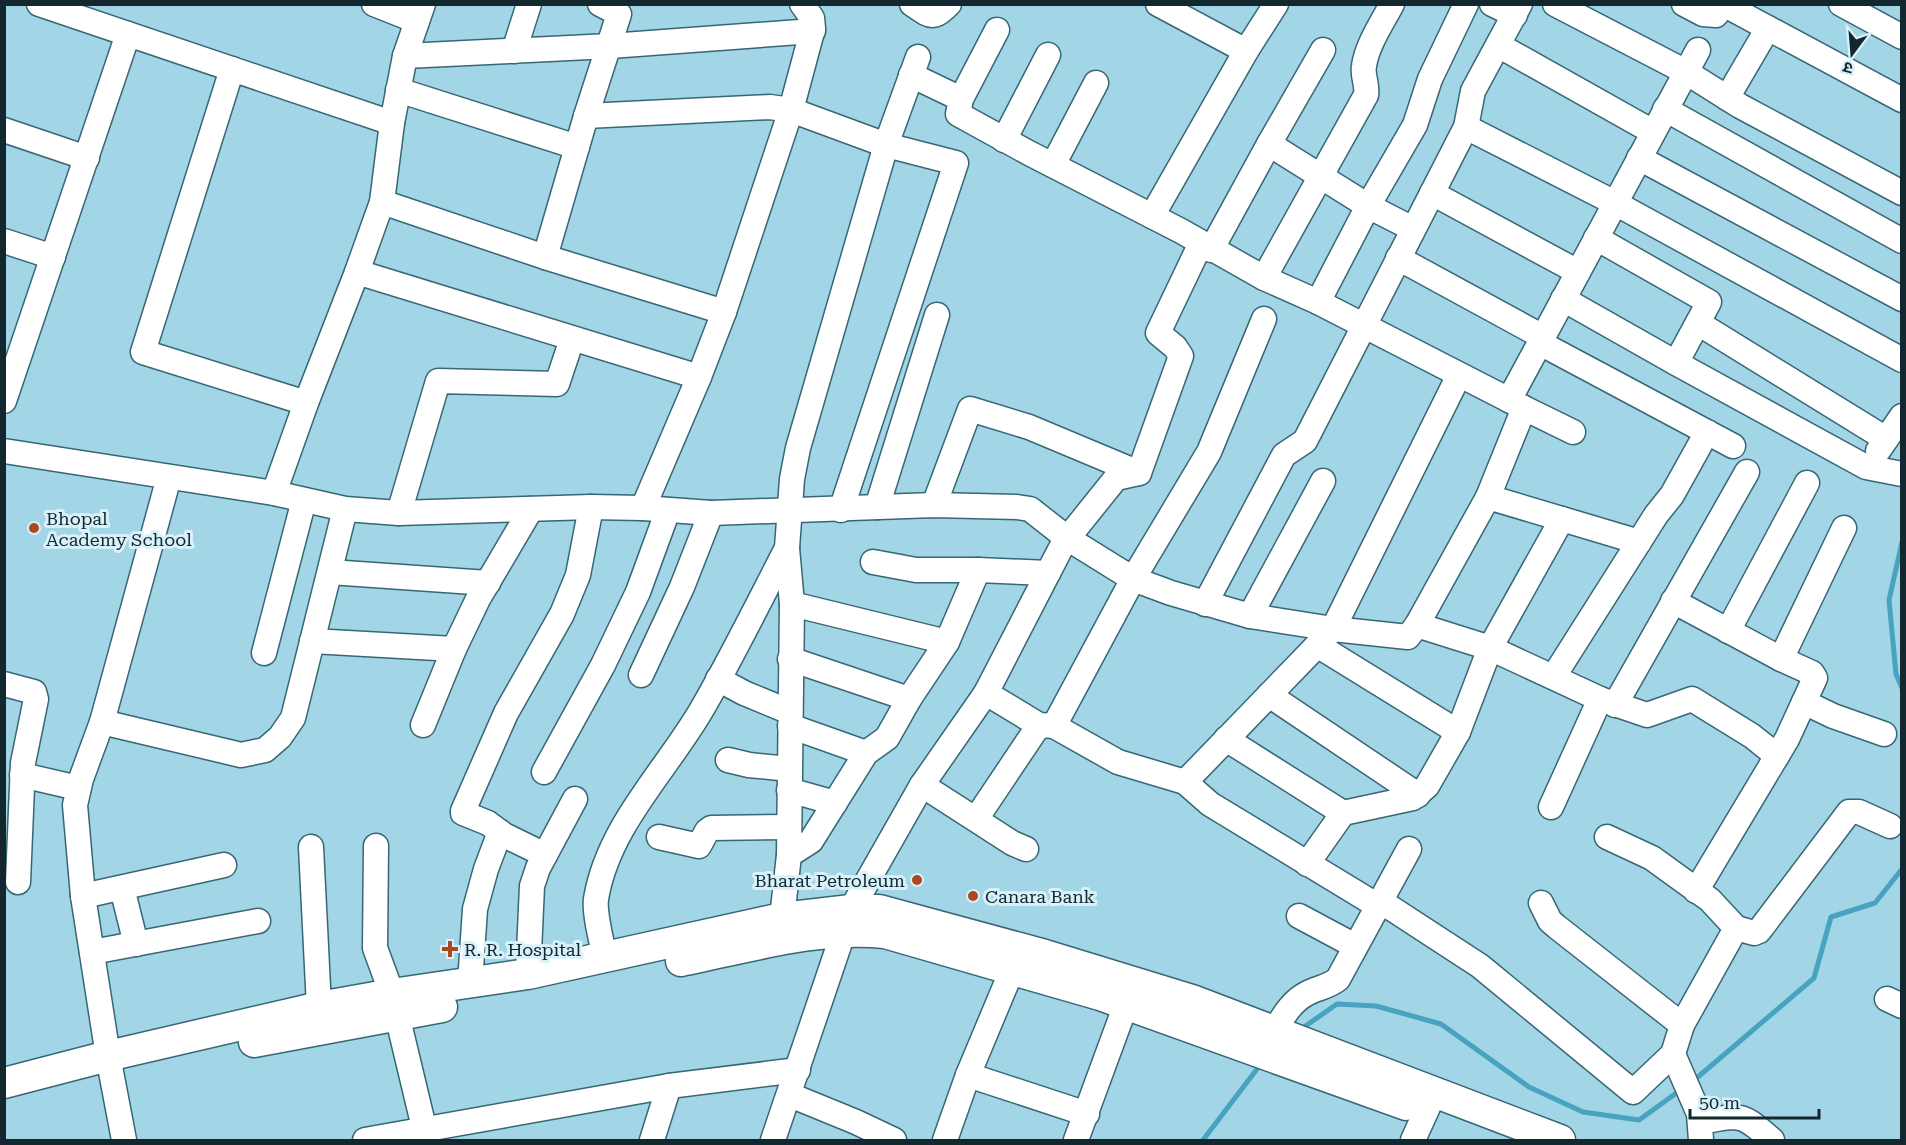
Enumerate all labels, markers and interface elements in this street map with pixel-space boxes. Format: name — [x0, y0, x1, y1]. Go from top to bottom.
north arrow — [1822, 24, 1882, 84]
text: उ — [1840, 57, 1855, 78]
place label: Bhopal Academy School — [46, 508, 192, 550]
marker: Bhopal Academy School — [27, 521, 41, 535]
place label: Bharat Petroleum — [754, 870, 905, 891]
marker: Bharat Petroleum — [910, 873, 924, 887]
place label: Canara Bank — [985, 886, 1095, 907]
marker: Canara Bank — [966, 889, 980, 903]
place label: R. R. Hospital — [464, 939, 582, 960]
marker: R. R. Hospital — [441, 940, 459, 958]
scale bar — [1690, 1082, 1819, 1120]
text: 50 m — [1699, 1092, 1740, 1113]

